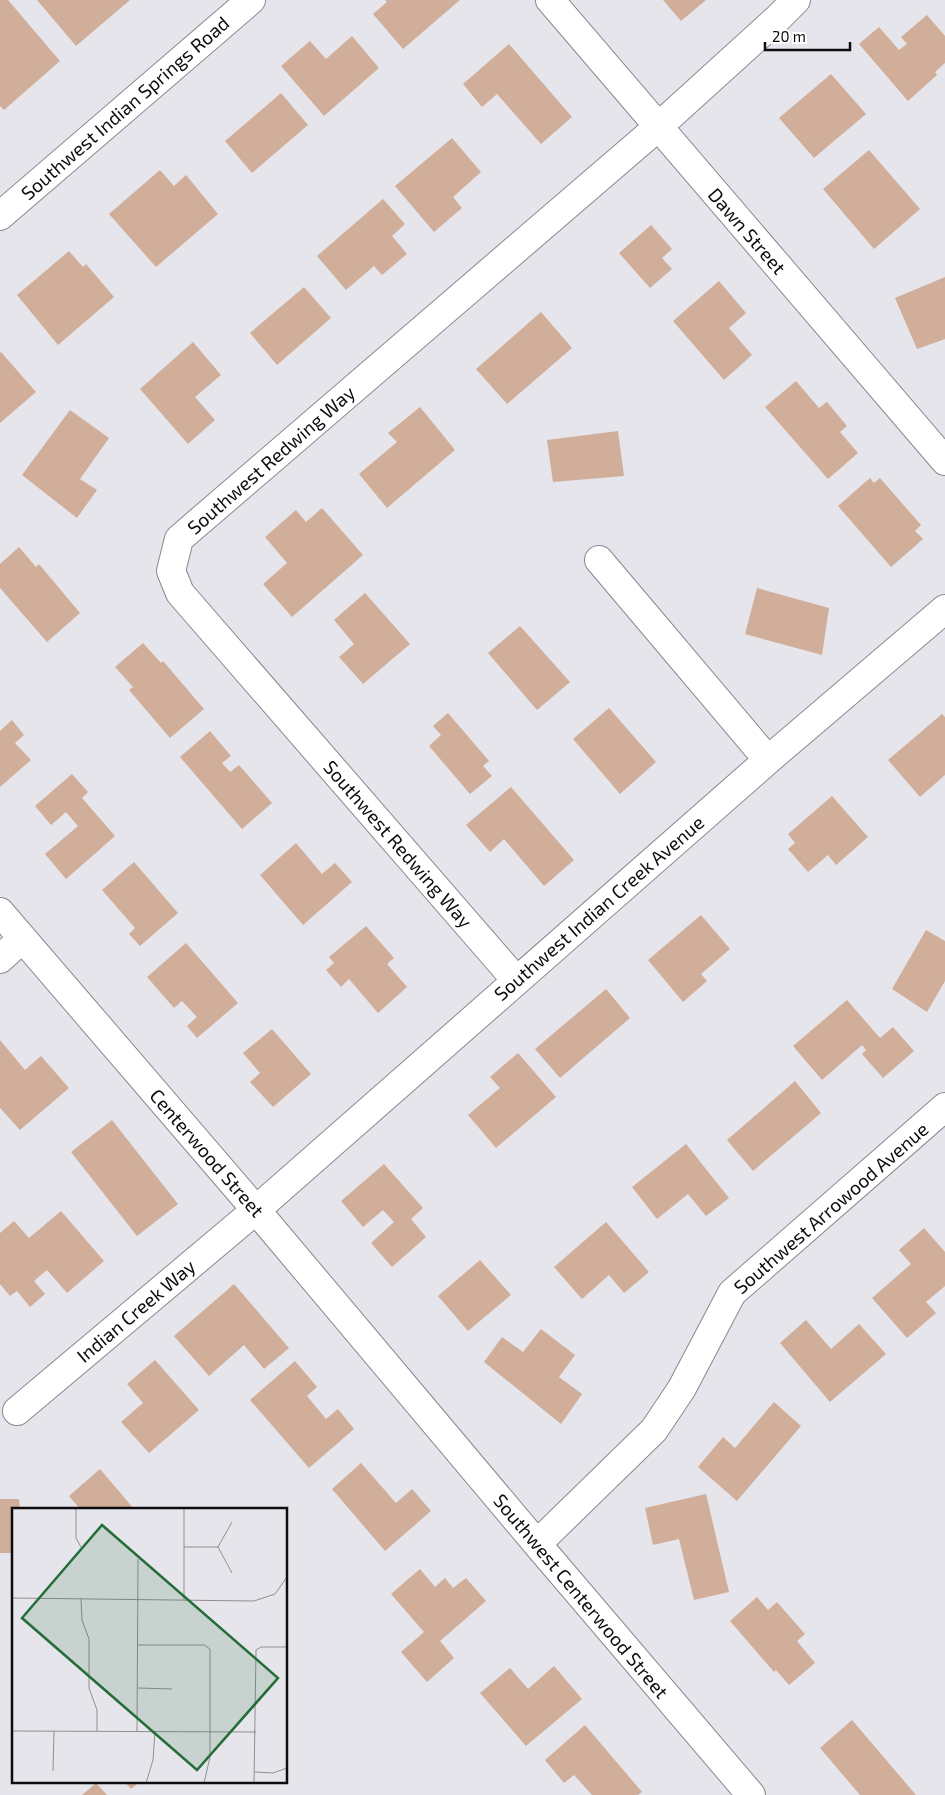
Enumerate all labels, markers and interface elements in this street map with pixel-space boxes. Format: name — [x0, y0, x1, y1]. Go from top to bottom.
street label: Southwest Indian Springs Road — [16, 11, 233, 204]
scale bar — [765, 20, 850, 52]
text: 20 m — [772, 27, 806, 45]
street label: Dawn Street — [704, 183, 791, 279]
street label: Southwest Redwing Way — [182, 381, 359, 539]
street label: Southwest Redwing Way — [319, 755, 477, 932]
street label: Southwest Indian Creek Avenue — [489, 810, 708, 1005]
street label: Centerwood Street — [145, 1084, 269, 1221]
street label: Southwest Arrowood Avenue — [729, 1117, 933, 1298]
street label: Indian Creek Way — [72, 1254, 200, 1367]
street label: Southwest Centerwood Street — [489, 1489, 674, 1703]
inset map — [12, 1508, 288, 1782]

